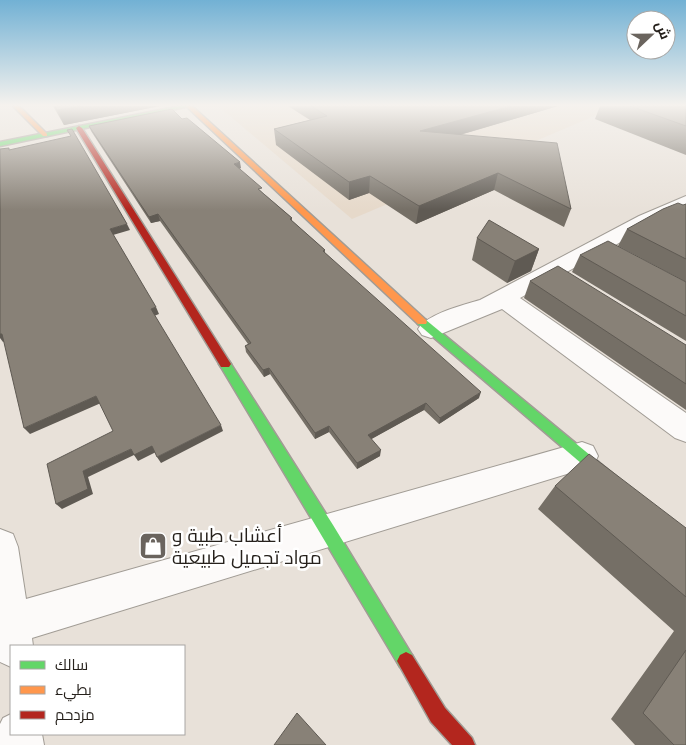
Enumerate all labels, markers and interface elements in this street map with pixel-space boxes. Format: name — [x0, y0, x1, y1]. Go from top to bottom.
north arrow — [626, 10, 676, 60]
text: ش — [651, 19, 674, 42]
place label: أعشاب طبية و مواد تجميل طبيعية — [172, 524, 322, 569]
shop icon: أعشاب طبية و مواد تجميل طبيعية — [138, 531, 168, 561]
legend — [10, 645, 185, 735]
text: سالك — [55, 656, 88, 674]
text: بطيء — [55, 681, 92, 702]
text: مزدحم — [55, 706, 95, 725]

